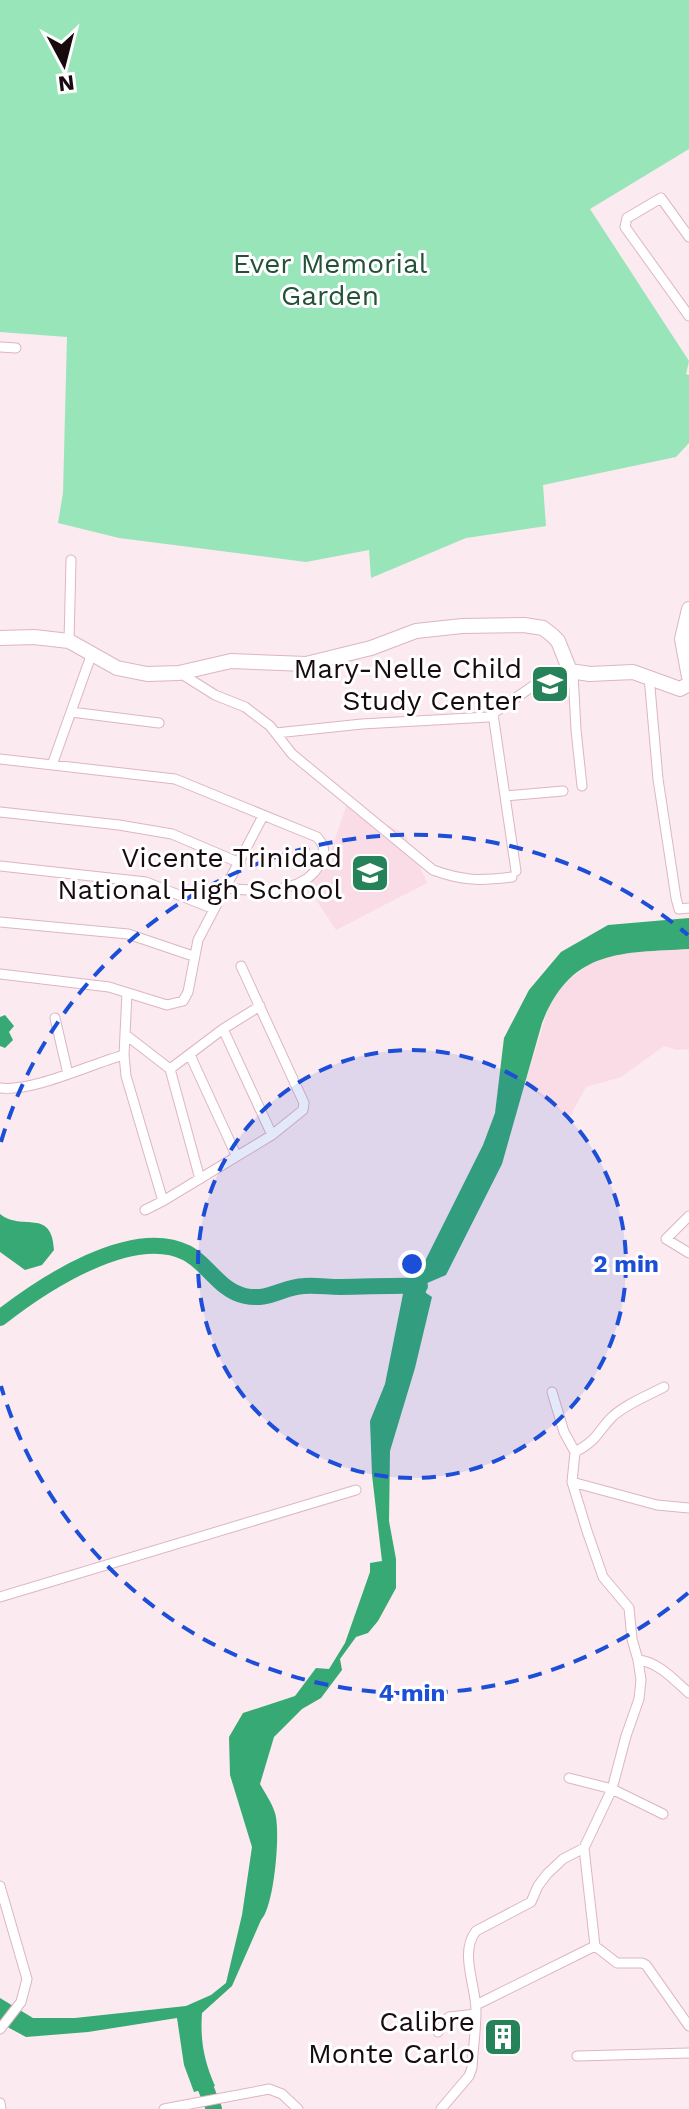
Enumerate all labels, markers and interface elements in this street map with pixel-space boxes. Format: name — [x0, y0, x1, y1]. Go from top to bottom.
north arrow — [24, 24, 104, 104]
text: N — [57, 70, 76, 97]
park label: Ever Memorial Garden — [233, 247, 428, 312]
place label: Mary-Nelle Child Study Center — [293, 652, 522, 717]
school or university icon: Mary-Nelle Child Study Center — [529, 663, 571, 705]
place label: Vicente Trinidad National High School — [57, 841, 342, 906]
school or university icon: Vicente Trinidad National High School — [349, 852, 391, 894]
centre of rings — [398, 1250, 426, 1278]
text: 2 min — [593, 1250, 659, 1278]
text: 4 min — [379, 1679, 445, 1707]
place label: Calibre Monte Carlo — [308, 2005, 475, 2070]
building icon: Calibre Monte Carlo — [482, 2016, 524, 2058]

